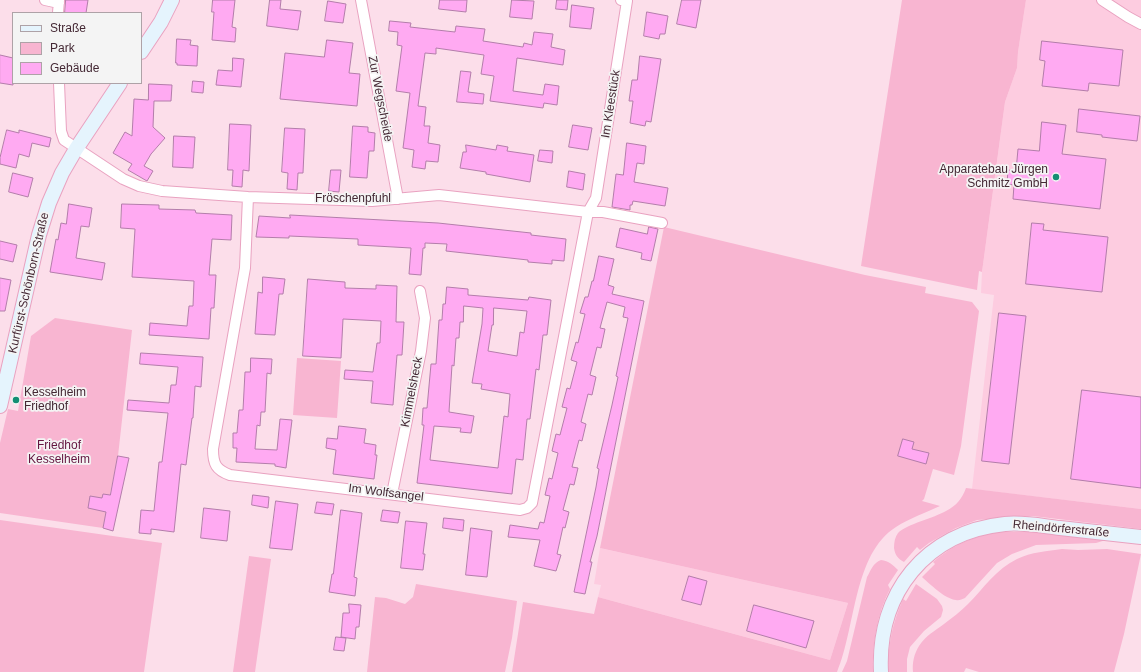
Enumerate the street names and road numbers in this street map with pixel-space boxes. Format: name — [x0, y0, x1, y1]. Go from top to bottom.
street label: Zur Wegscheide — [365, 55, 395, 143]
street label: Im Kleestück — [599, 69, 623, 139]
street label: Fröschenpfuhl — [315, 192, 391, 206]
street label: Kurfürst-Schönborn-Straße — [6, 211, 52, 355]
street label: Kimmelsheck — [398, 356, 426, 428]
street label: Im Wolfsangel — [348, 481, 424, 505]
street label: Rheindörferstraße — [1012, 518, 1110, 540]

